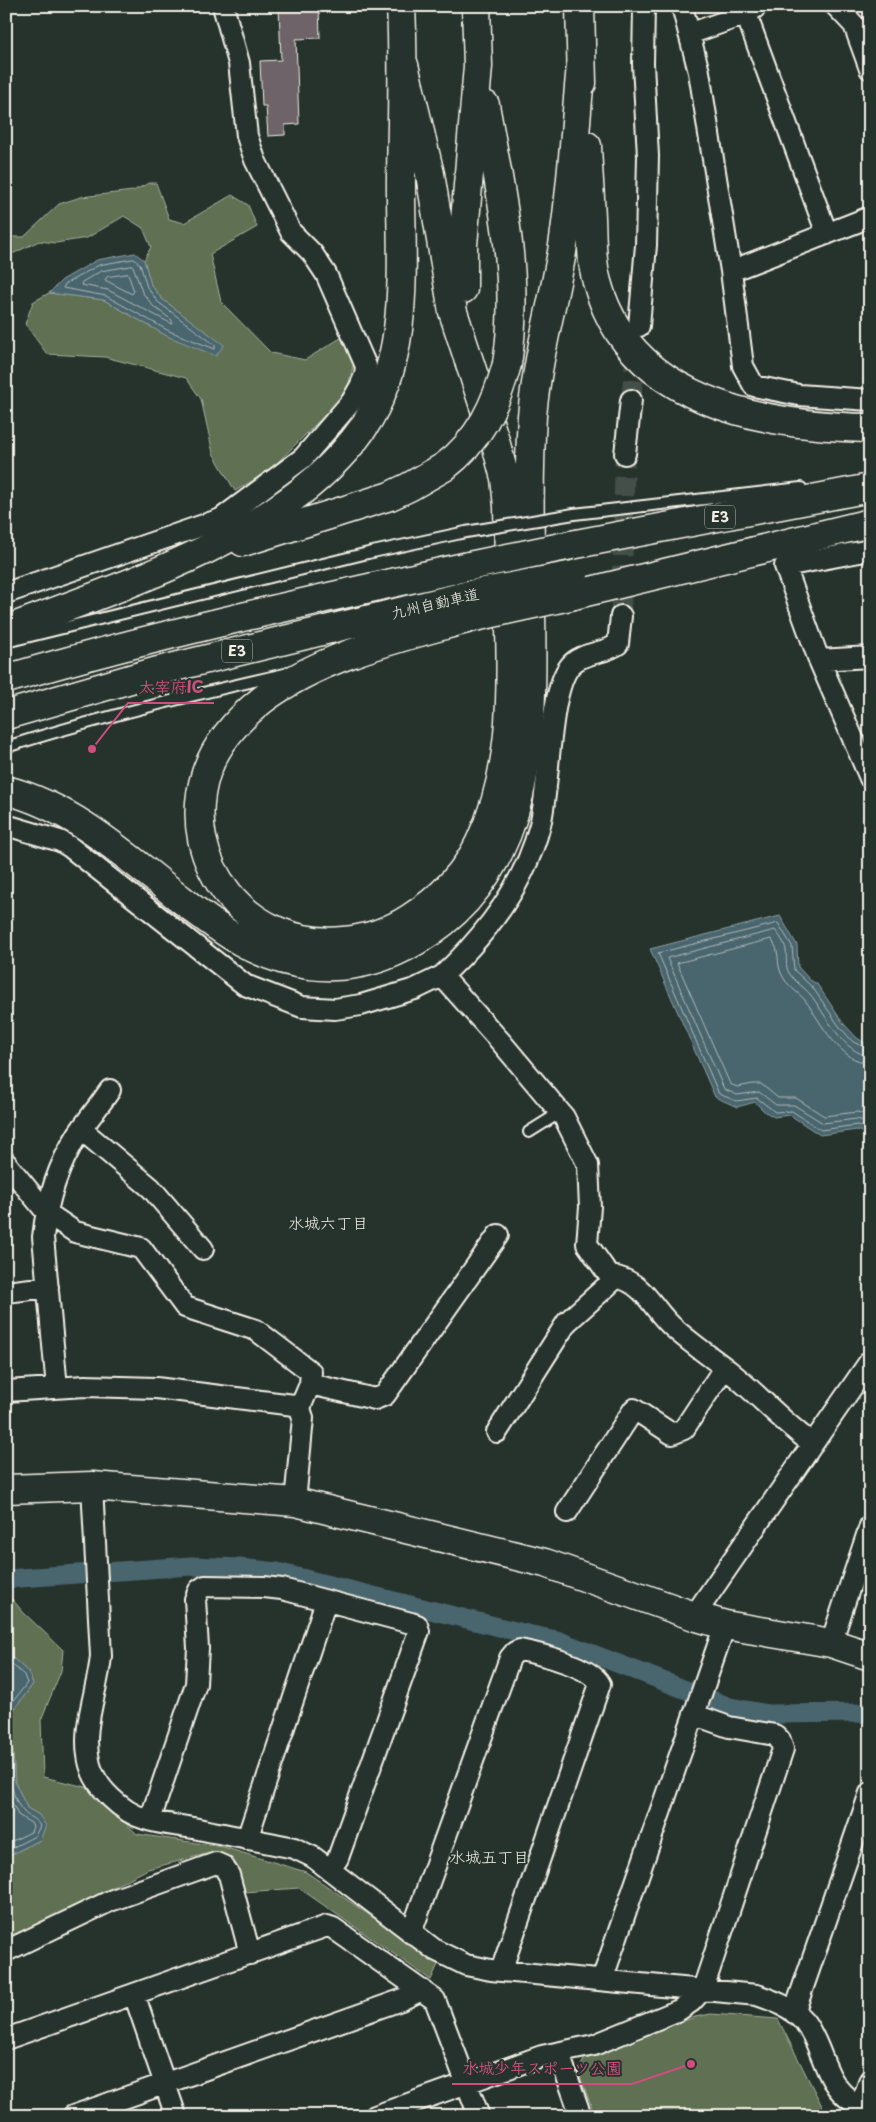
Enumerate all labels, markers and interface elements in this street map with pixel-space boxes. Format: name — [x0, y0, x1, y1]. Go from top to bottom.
road number: E3 — [705, 506, 735, 528]
street label: 九州自動車道 — [388, 581, 481, 624]
road number: E3 — [222, 640, 252, 662]
callout: 太宰府IC — [128, 672, 214, 703]
text: 太宰府IC — [138, 674, 204, 698]
district label: 水城六丁目 — [288, 1210, 368, 1234]
district label: 水城五丁目 — [449, 1844, 529, 1868]
callout: 水城少年スポーツ公園 — [452, 2053, 632, 2084]
text: 水城少年スポーツ公園 — [462, 2055, 622, 2079]

